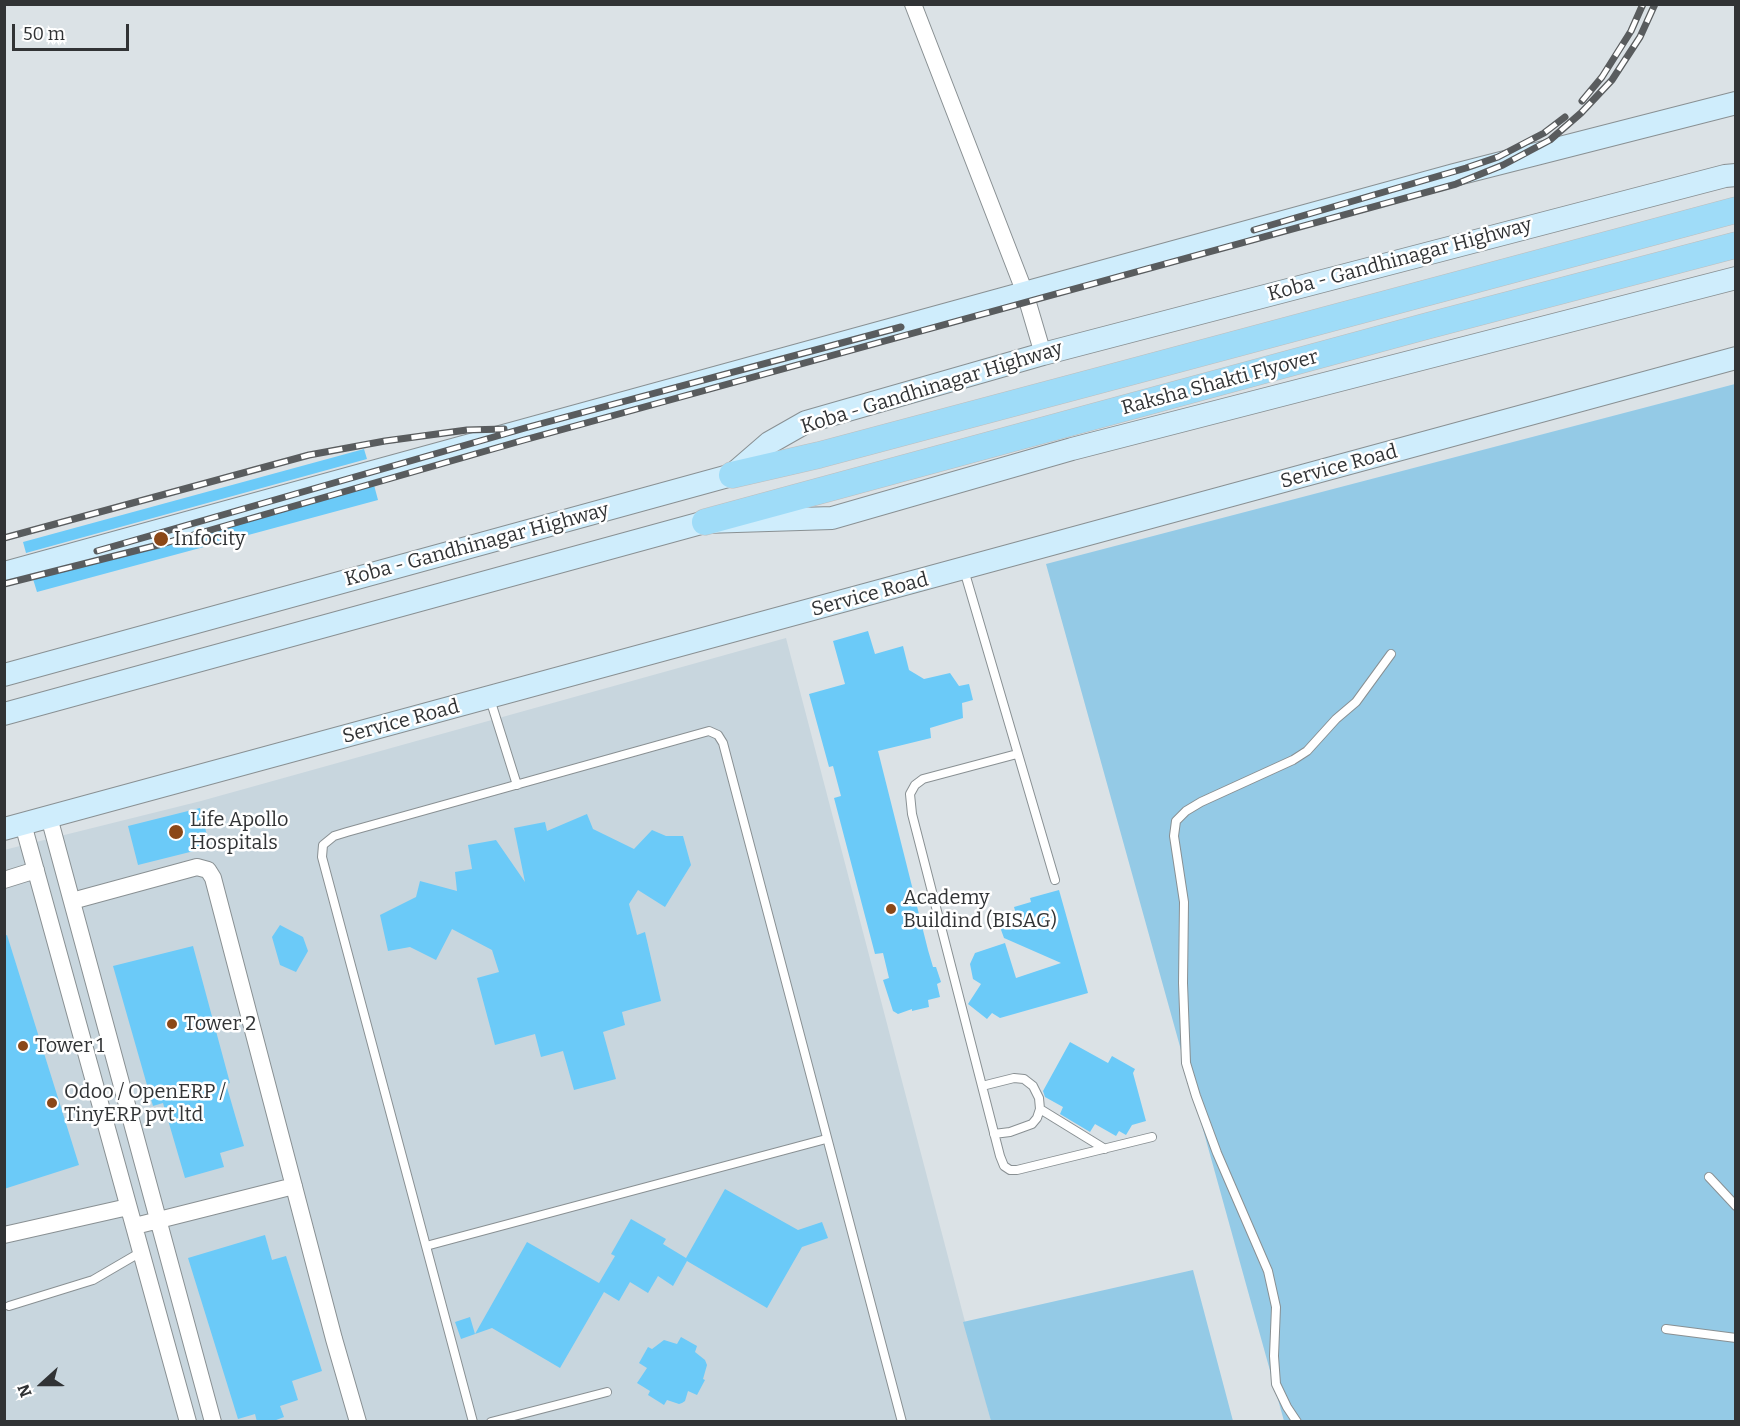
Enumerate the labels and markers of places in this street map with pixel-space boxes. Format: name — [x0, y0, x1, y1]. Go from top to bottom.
place label: Infocity — [174, 527, 246, 551]
marker: Infocity — [152, 530, 170, 548]
place label: Life Apollo Hospitals — [190, 808, 289, 855]
marker: Life Apollo Hospitals — [167, 823, 185, 841]
place label: Academy Buildind (BISAG) — [903, 886, 1057, 933]
marker: Academy Buildind (BISAG) — [884, 902, 898, 916]
place label: Tower 2 — [184, 1012, 256, 1036]
marker: Tower 2 — [165, 1017, 179, 1031]
place label: Tower 1 — [35, 1034, 104, 1058]
marker: Tower 1 — [16, 1039, 30, 1053]
place label: Odoo / OpenERP / TinyERP pvt ltd — [64, 1080, 226, 1127]
marker: Odoo / OpenERP / TinyERP pvt ltd — [45, 1096, 59, 1110]

